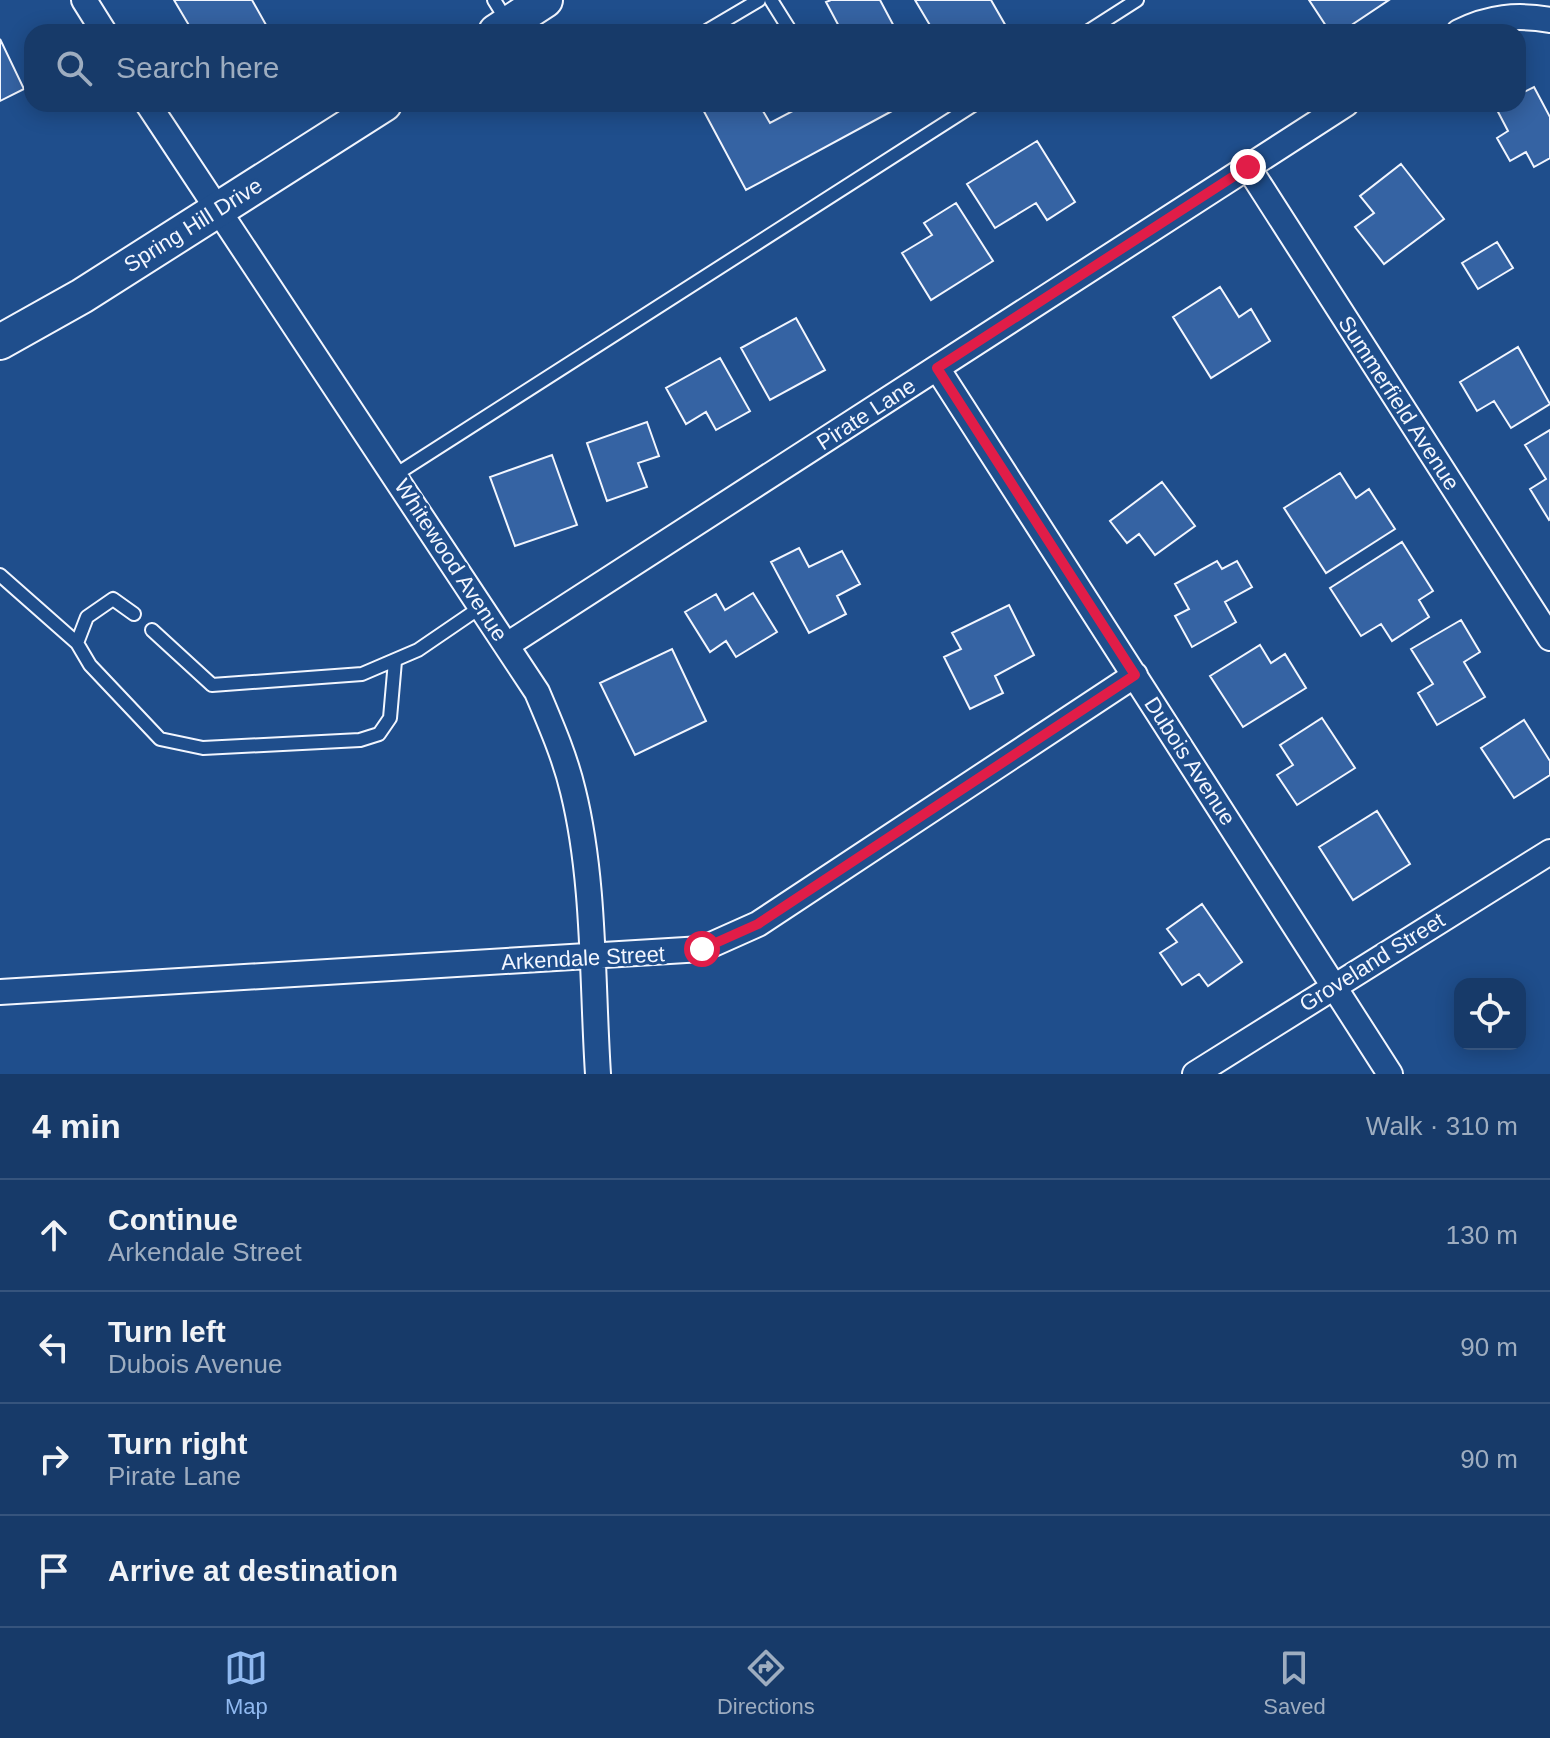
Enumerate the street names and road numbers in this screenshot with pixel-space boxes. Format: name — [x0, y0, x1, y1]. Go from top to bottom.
street label: Spring Hill Drive — [119, 173, 267, 277]
street label: Summerfield Avenue — [1333, 311, 1465, 495]
street label: Pirate Lane — [812, 373, 920, 455]
street label: Whitewood Avenue — [389, 474, 513, 646]
street label: Dubois Avenue — [1139, 692, 1241, 830]
street label: Groveland Street — [1295, 907, 1449, 1017]
street label: Arkendale Street — [501, 941, 665, 975]

